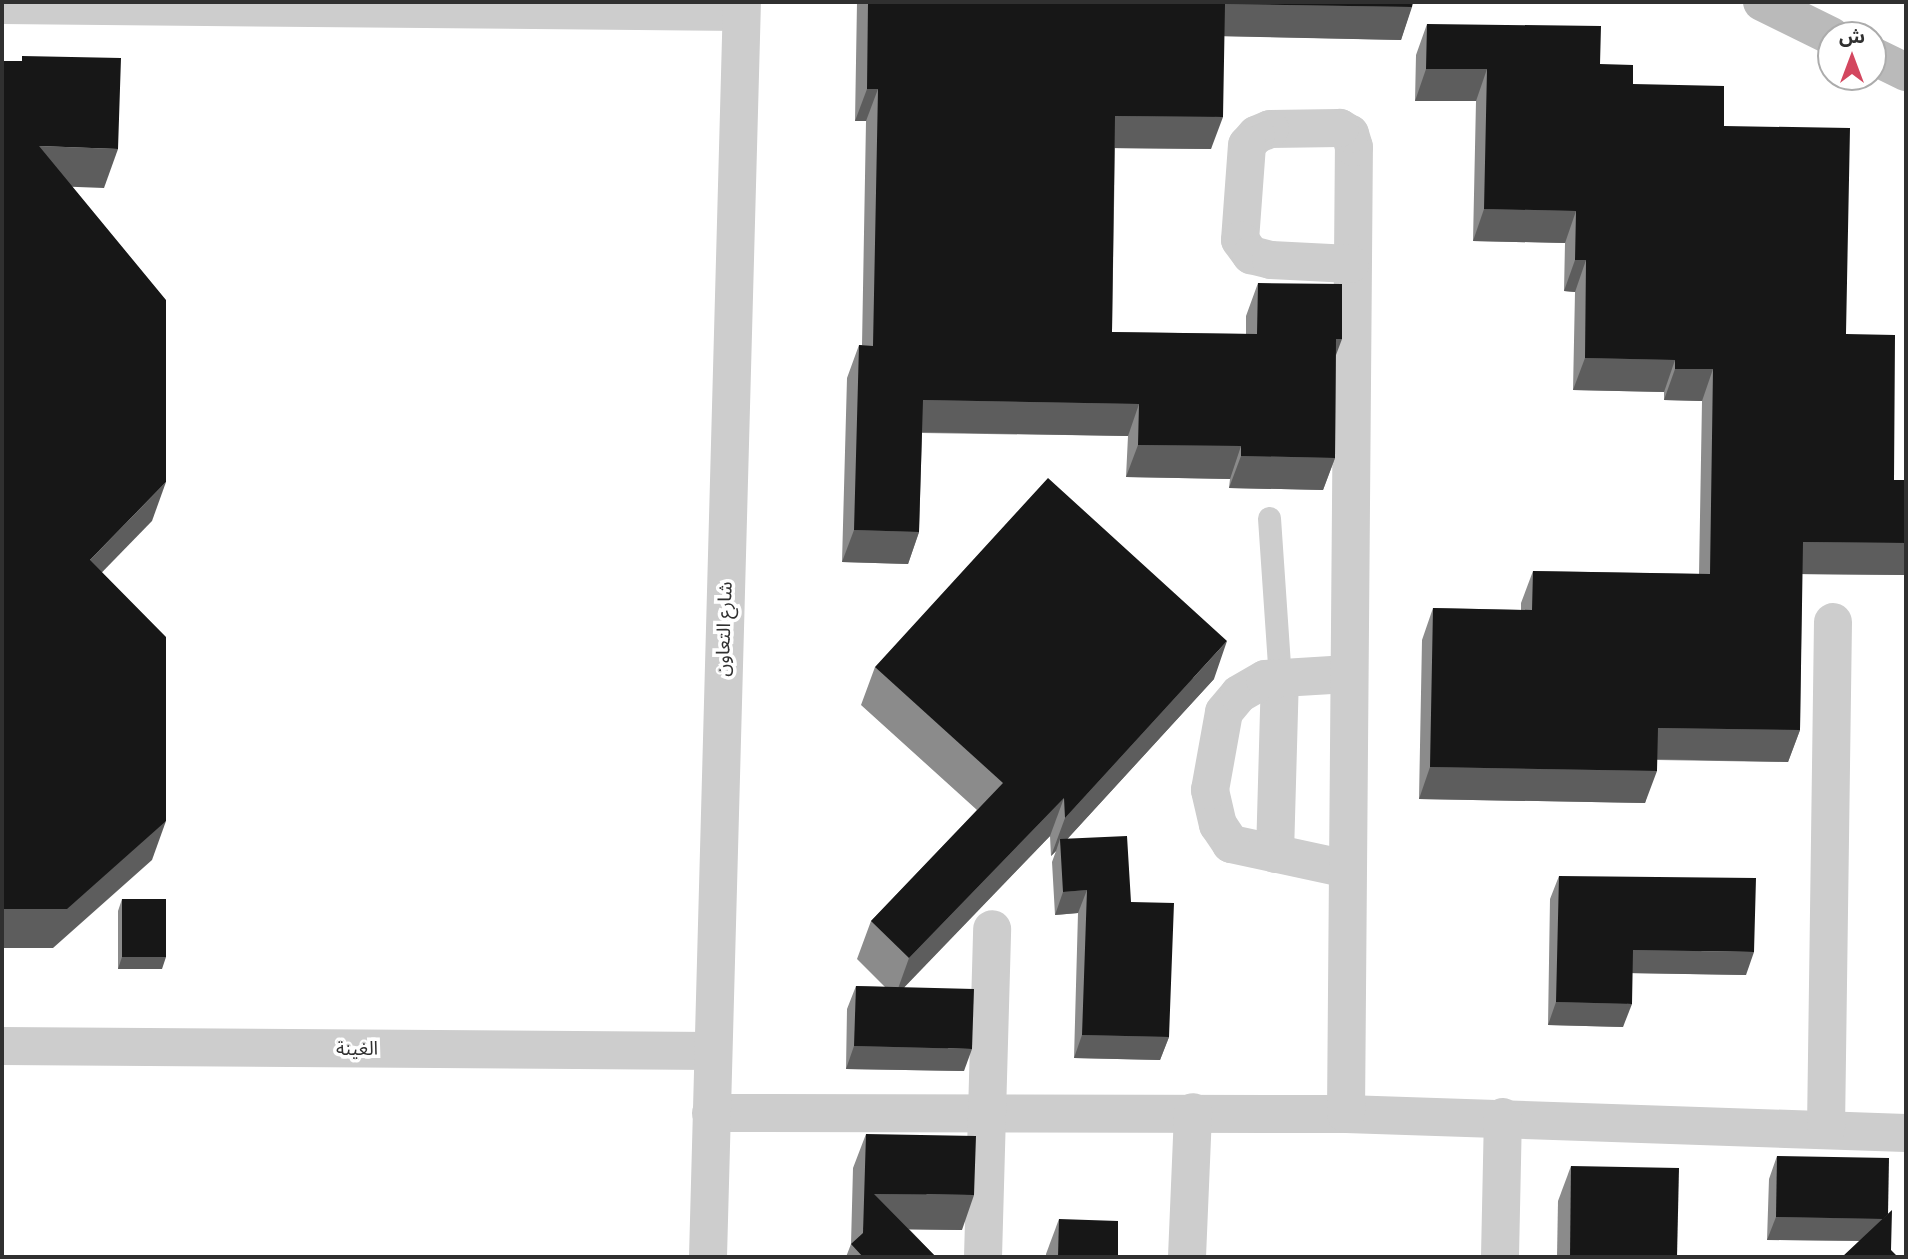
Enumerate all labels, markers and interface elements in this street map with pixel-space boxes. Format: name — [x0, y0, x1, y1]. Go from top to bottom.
north arrow — [1817, 21, 1887, 91]
text: ش — [1839, 25, 1865, 48]
street label: شارع التعاون — [711, 581, 737, 677]
street label: الغينة — [336, 1038, 378, 1060]

